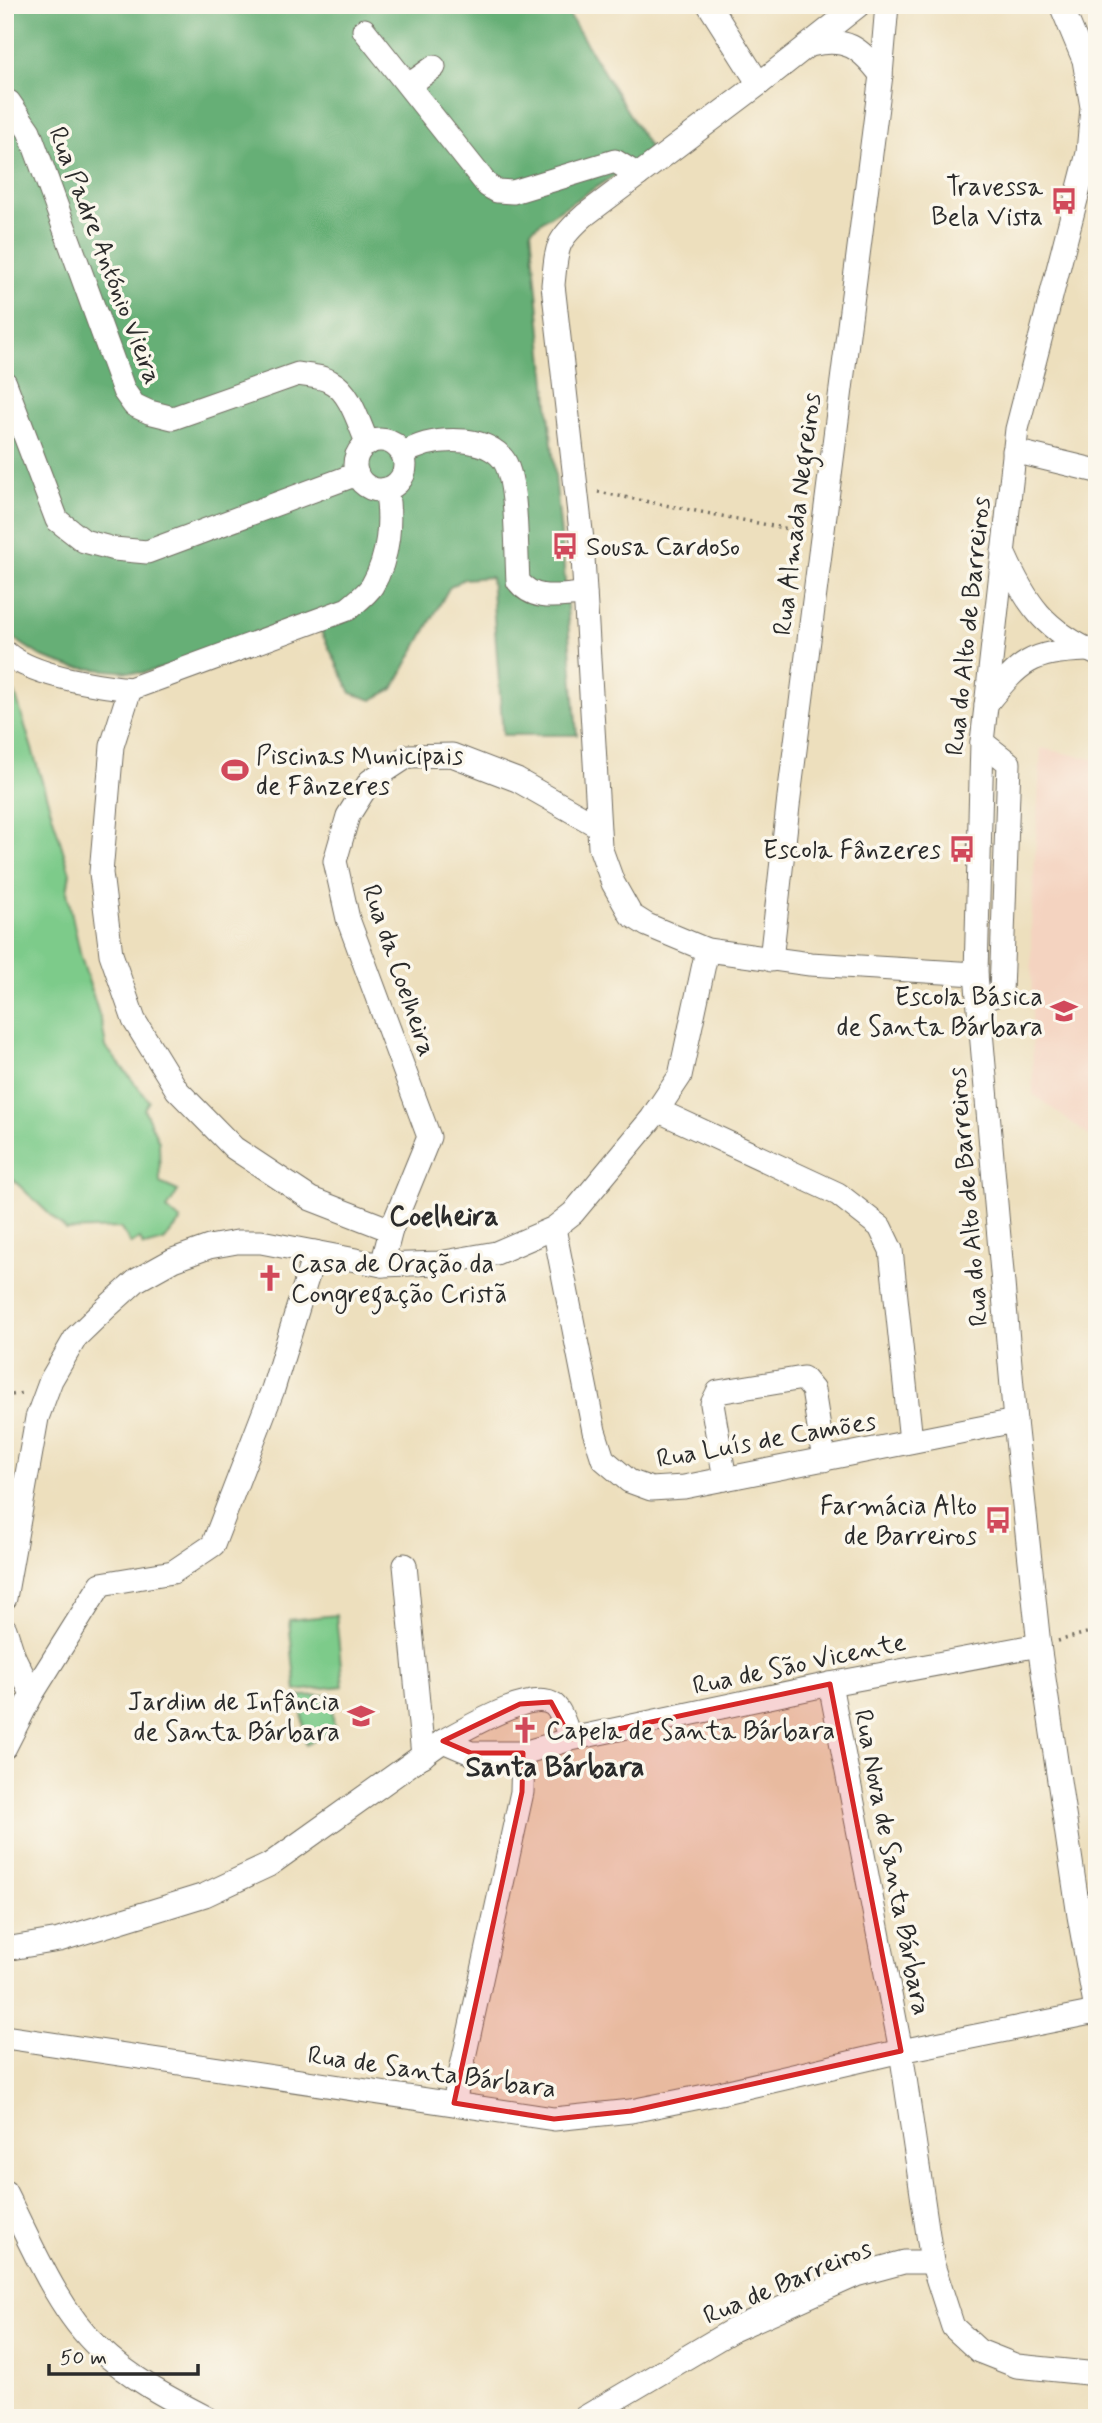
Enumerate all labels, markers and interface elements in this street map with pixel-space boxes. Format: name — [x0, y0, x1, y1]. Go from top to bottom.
street label: Rua Padre António Vieira — [39, 122, 169, 389]
place label: Travessa Bela Vista — [931, 171, 1043, 235]
bus stop icon: Travessa Bela Vista — [1049, 186, 1079, 216]
street label: Rua Almada Negreiros — [766, 391, 833, 638]
street label: Rua do Alto de Barreiros — [938, 495, 999, 757]
bus stop icon: Sousa Cardoso — [550, 531, 580, 561]
place label: Sousa Cardoso — [586, 531, 740, 565]
place label: Piscinas Municipais de Fânzeres — [256, 740, 463, 804]
sports icon: Piscinas Municipais de Fânzeres — [220, 755, 250, 785]
place label: Escola Fânzeres — [763, 834, 941, 868]
bus stop icon: Escola Fânzeres — [947, 834, 977, 864]
street label: Rua da Coelheira — [353, 880, 443, 1061]
place label: Escola Básica de Santa Bárbara — [837, 981, 1043, 1045]
school or university icon: Escola Básica de Santa Bárbara — [1049, 996, 1079, 1026]
street label: Rua do Alto de Barreiros — [941, 1066, 997, 1328]
district label: Coelheira — [389, 1199, 499, 1236]
place label: Casa de Oração da Congregação Cristã — [291, 1248, 507, 1315]
church icon: Casa de Oração da Congregação Cristã — [255, 1263, 285, 1293]
street label: Rua Luís de Camões — [654, 1405, 879, 1477]
place label: Farmácia Alto de Barreiros — [820, 1490, 977, 1554]
bus stop icon: Farmácia Alto de Barreiros — [983, 1505, 1013, 1535]
street label: Rua de São Vicente — [690, 1626, 909, 1704]
place label: Jardim de Infância de Santa Bárbara — [127, 1686, 340, 1750]
school or university icon: Jardim de Infância de Santa Bárbara — [346, 1701, 376, 1731]
street label: Rua Nova de Santa Bárbara — [845, 1707, 937, 2018]
church icon: Capela de Santa Bárbara — [510, 1715, 540, 1745]
place label: Capela de Santa Bárbara — [546, 1715, 835, 1749]
district label: Santa Bárbara — [466, 1750, 644, 1787]
street label: Rua de Santa Bárbara — [305, 2039, 558, 2107]
street label: Rua de Barreiros — [698, 2232, 877, 2334]
scale bar — [49, 2332, 198, 2376]
text: 50 m — [60, 2344, 107, 2372]

